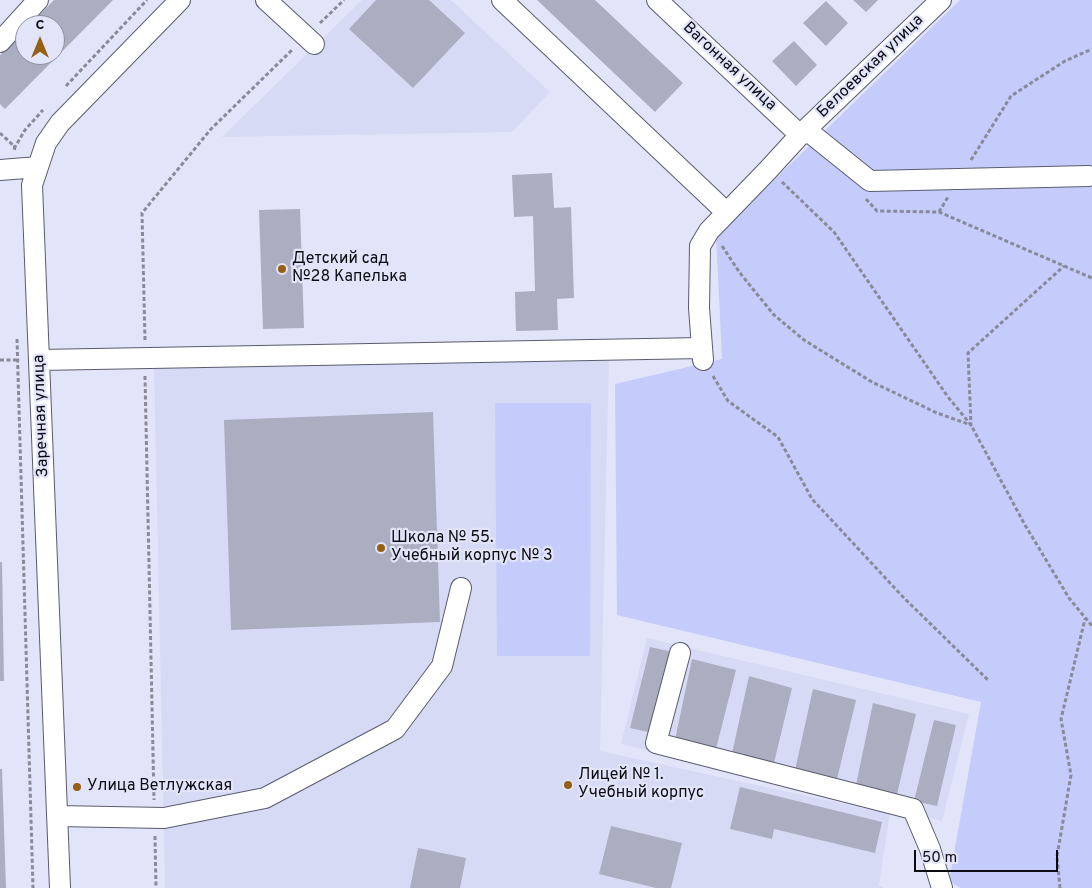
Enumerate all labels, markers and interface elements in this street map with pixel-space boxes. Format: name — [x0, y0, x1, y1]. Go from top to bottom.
street label: Белоевская улица — [814, 11, 928, 123]
north arrow — [15, 15, 65, 65]
text: С — [36, 17, 44, 34]
street label: Вагонная улица — [678, 19, 780, 115]
place label: Детский сад №28 Капелька — [292, 250, 407, 288]
marker: Детский сад №28 Капелька — [276, 263, 288, 275]
street label: Заречная улица — [30, 354, 54, 478]
place label: Школа № 55. Учебный корпус № 3 — [391, 529, 553, 567]
marker: Школа № 55. Учебный корпус № 3 — [375, 542, 387, 554]
place label: Лицей № 1. Учебный корпус — [578, 766, 704, 804]
place label: Улица Ветлужская — [87, 777, 232, 797]
marker: Лицей № 1. Учебный корпус — [562, 779, 574, 791]
marker: Улица Ветлужская — [71, 781, 83, 793]
scale bar — [917, 840, 1061, 872]
text: 50 m — [922, 849, 957, 868]

